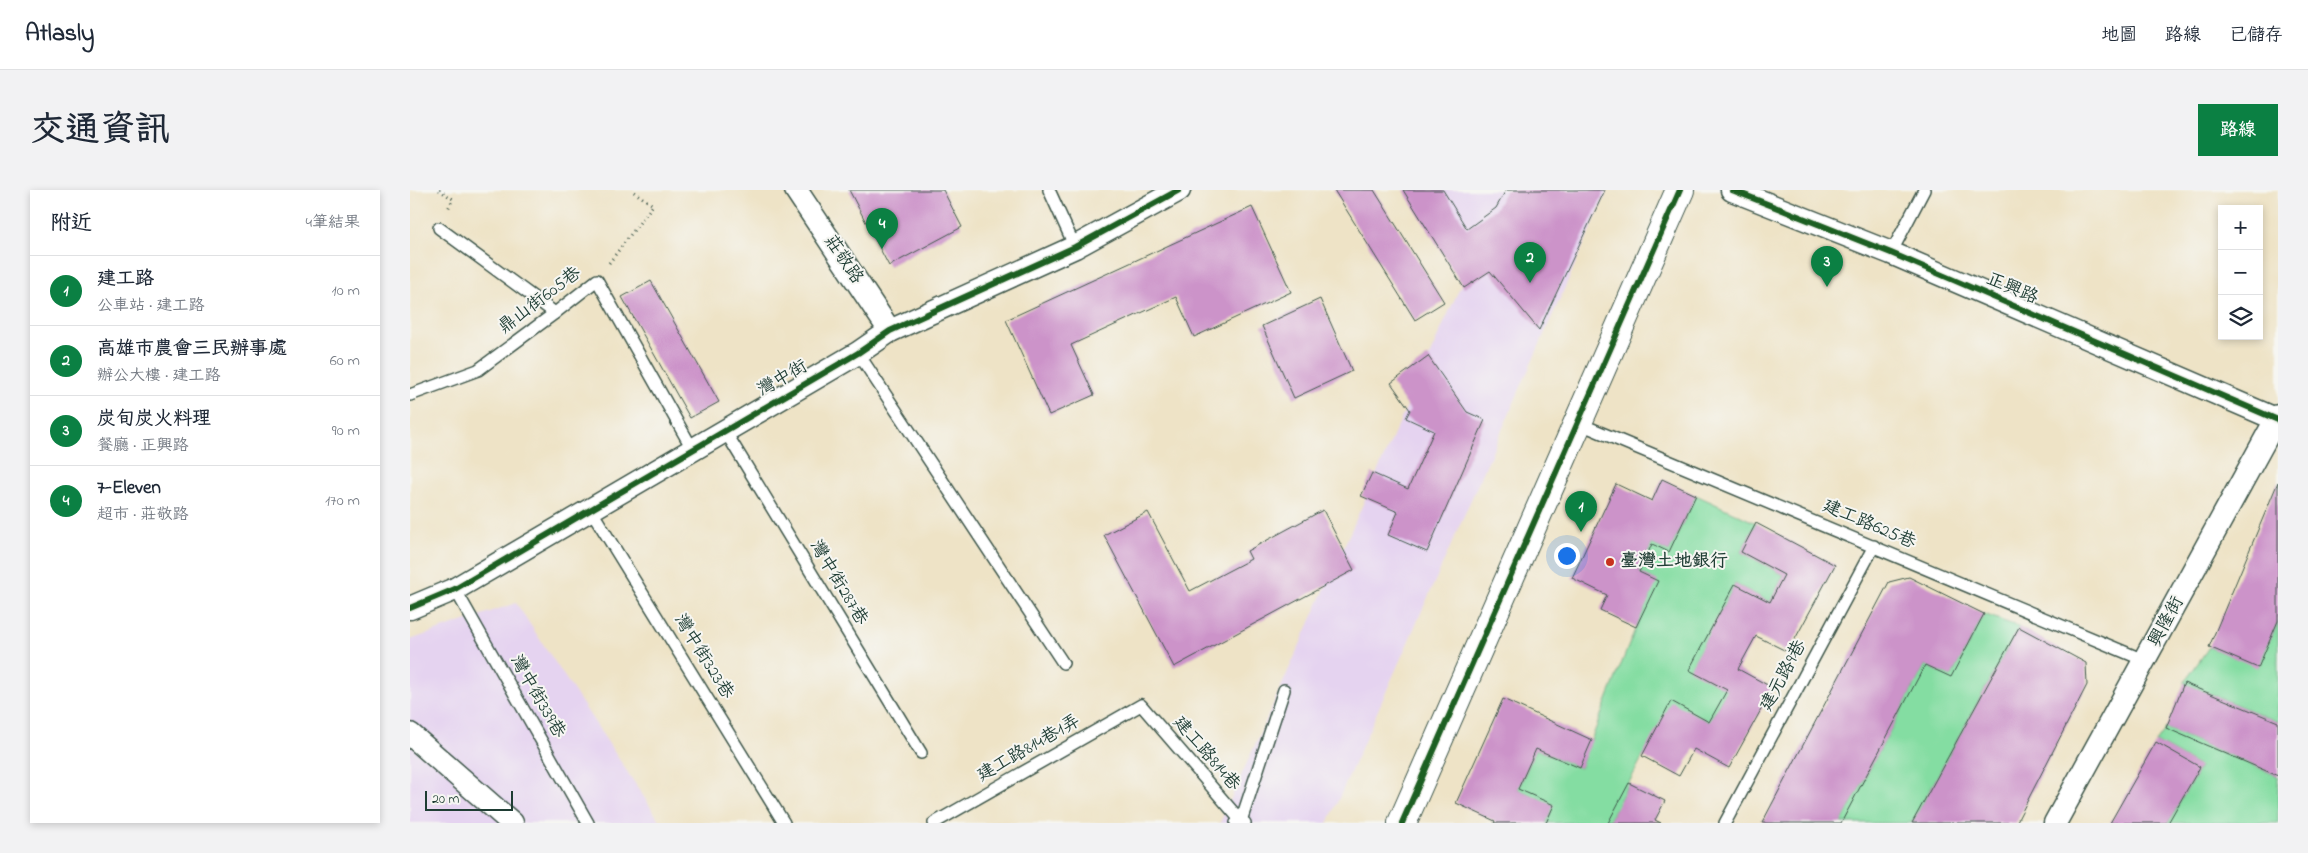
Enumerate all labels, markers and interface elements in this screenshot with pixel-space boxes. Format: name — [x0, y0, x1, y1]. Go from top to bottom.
text: Atlasly — [25, 17, 94, 52]
text: 地圖 — [2101, 23, 2137, 49]
text: 路線 — [2165, 23, 2201, 49]
text: 已儲存 — [2229, 23, 2283, 49]
button: 路線 — [2198, 104, 2278, 156]
text: 交通資訊 — [30, 106, 170, 157]
map controls — [2218, 205, 2263, 340]
button: + — [2218, 205, 2263, 250]
pin: 4 — [866, 208, 898, 249]
text: 附近 — [50, 209, 92, 239]
text: 4筆結果 — [305, 211, 360, 235]
street label: 莊敬路 — [817, 230, 869, 290]
pin: 2 — [1514, 242, 1546, 283]
pin: 3 — [1811, 246, 1843, 287]
button: − — [2218, 250, 2263, 295]
street label: 鼎山街605巷 — [493, 261, 587, 341]
text: 建工路 — [97, 266, 154, 293]
street label: 正興路 — [1982, 266, 2042, 312]
text: 1 — [63, 279, 69, 303]
text: 10 m — [332, 279, 360, 303]
text: 公車站 · 建工路 — [97, 294, 204, 318]
button: layers — [2218, 295, 2263, 340]
text: 高雄市農會三民辦事處 — [97, 336, 287, 363]
text: 2 — [62, 349, 70, 373]
text: 60 m — [330, 349, 360, 373]
street label: 灣中街 — [753, 354, 813, 404]
text: 辦公大樓 · 建工路 — [97, 364, 220, 388]
text: 炭旬炭火料理 — [97, 406, 211, 433]
text: 3 — [63, 419, 69, 443]
text: 90 m — [332, 419, 360, 443]
text: 餐廳 · 正興路 — [97, 434, 188, 458]
text: 7-Eleven — [97, 475, 161, 502]
text: 4 — [63, 489, 69, 513]
text: 170 m — [325, 489, 360, 513]
pin: 1 — [1565, 491, 1597, 532]
street label: 建工路625巷 — [1818, 494, 1920, 556]
text: 超市 · 莊敬路 — [97, 503, 188, 527]
street label: 灣中街287巷 — [802, 536, 874, 630]
your location — [1554, 543, 1580, 569]
place label: 臺灣土地銀行 — [1620, 549, 1728, 575]
marker: 臺灣土地銀行 — [1604, 556, 1616, 568]
street label: 興隆街 — [2143, 592, 2191, 652]
street label: 灣中街323巷 — [667, 609, 739, 705]
street label: 建元路9巷 — [1754, 636, 1814, 716]
street label: 灣中街339巷 — [503, 651, 571, 743]
street label: 建工路814巷1弄 — [972, 709, 1086, 789]
street label: 建工路814巷 — [1166, 711, 1246, 797]
scale bar — [425, 788, 512, 811]
text: 20 m — [432, 789, 459, 810]

